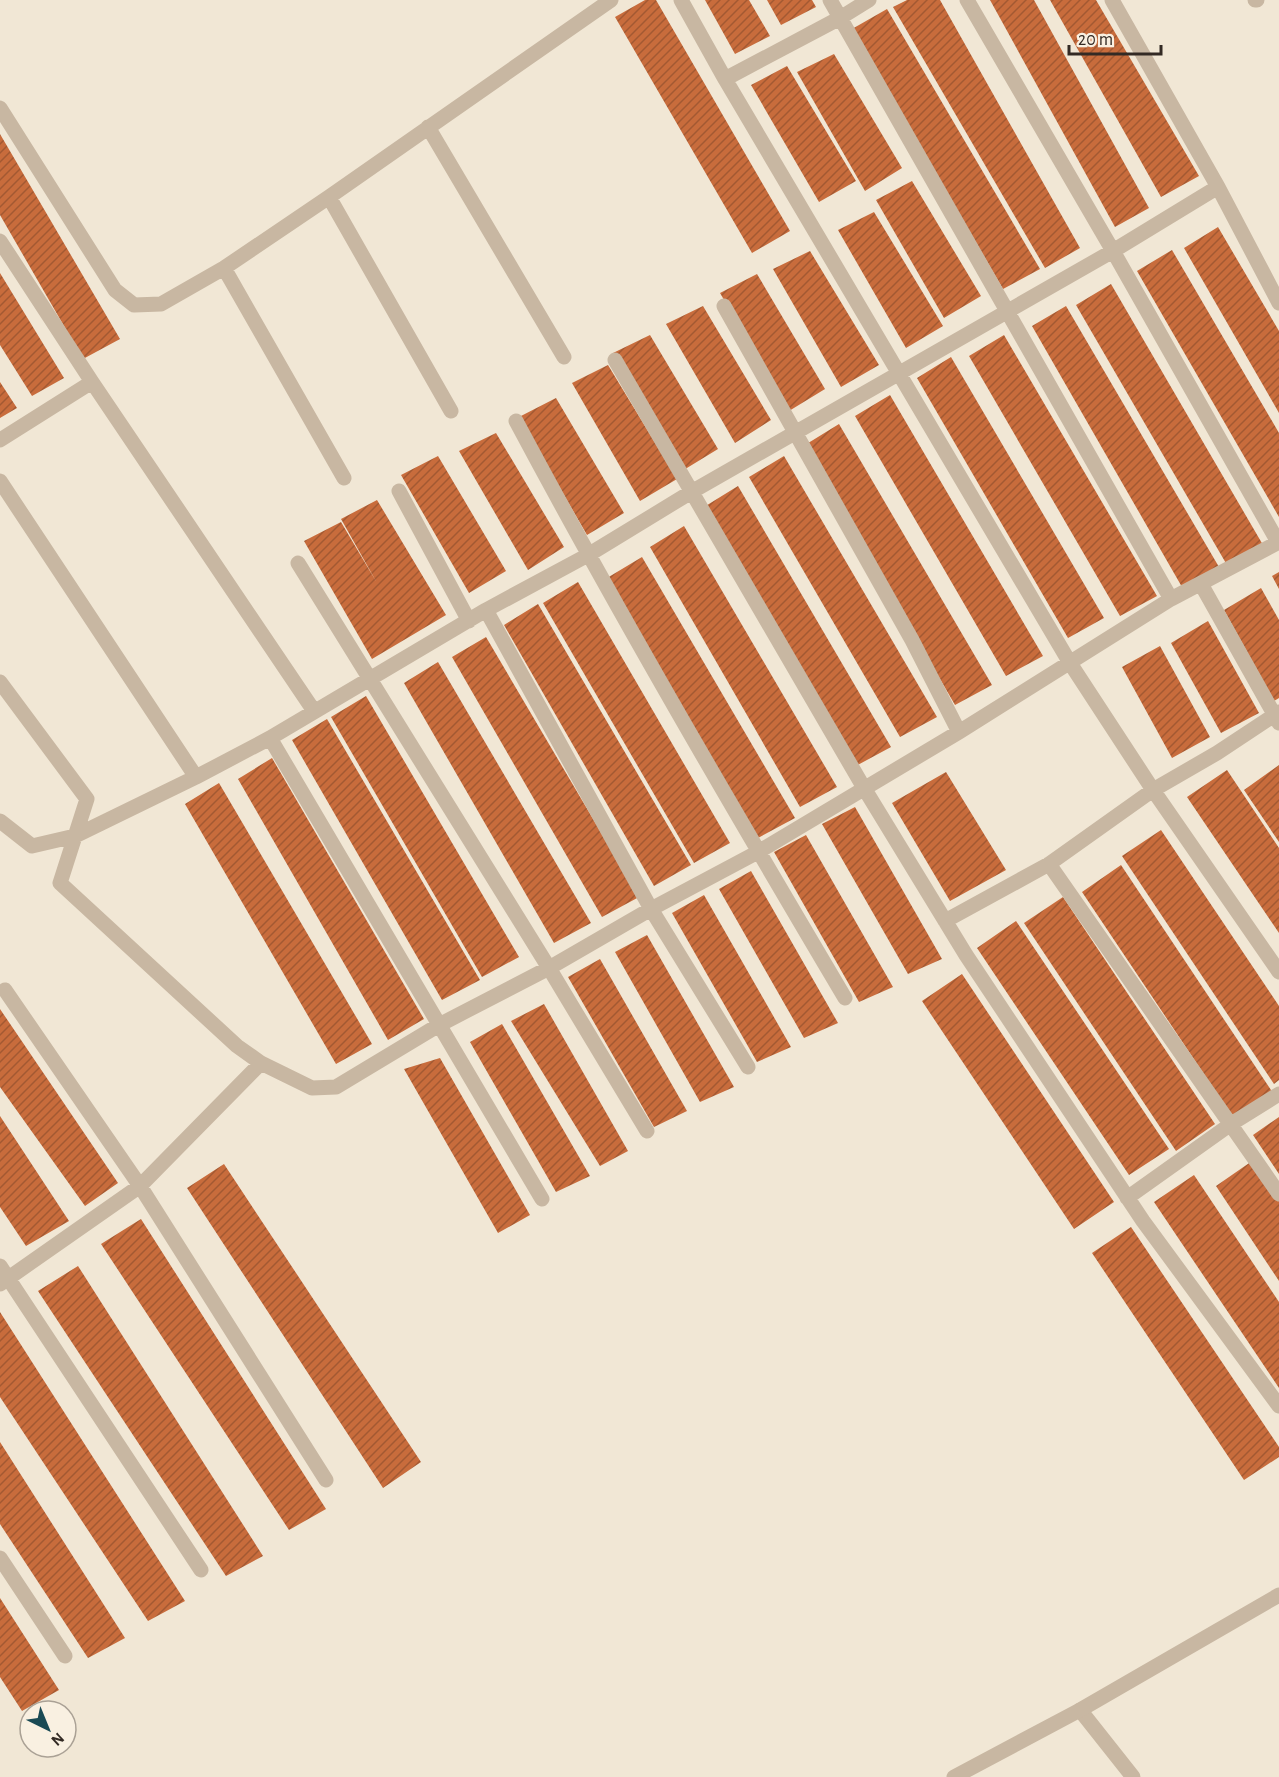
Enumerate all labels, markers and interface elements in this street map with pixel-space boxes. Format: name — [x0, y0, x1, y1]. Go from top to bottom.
scale bar — [1069, 18, 1160, 56]
text: 20 m — [1078, 31, 1113, 49]
north arrow — [18, 1699, 78, 1759]
text: N — [48, 1730, 67, 1749]

